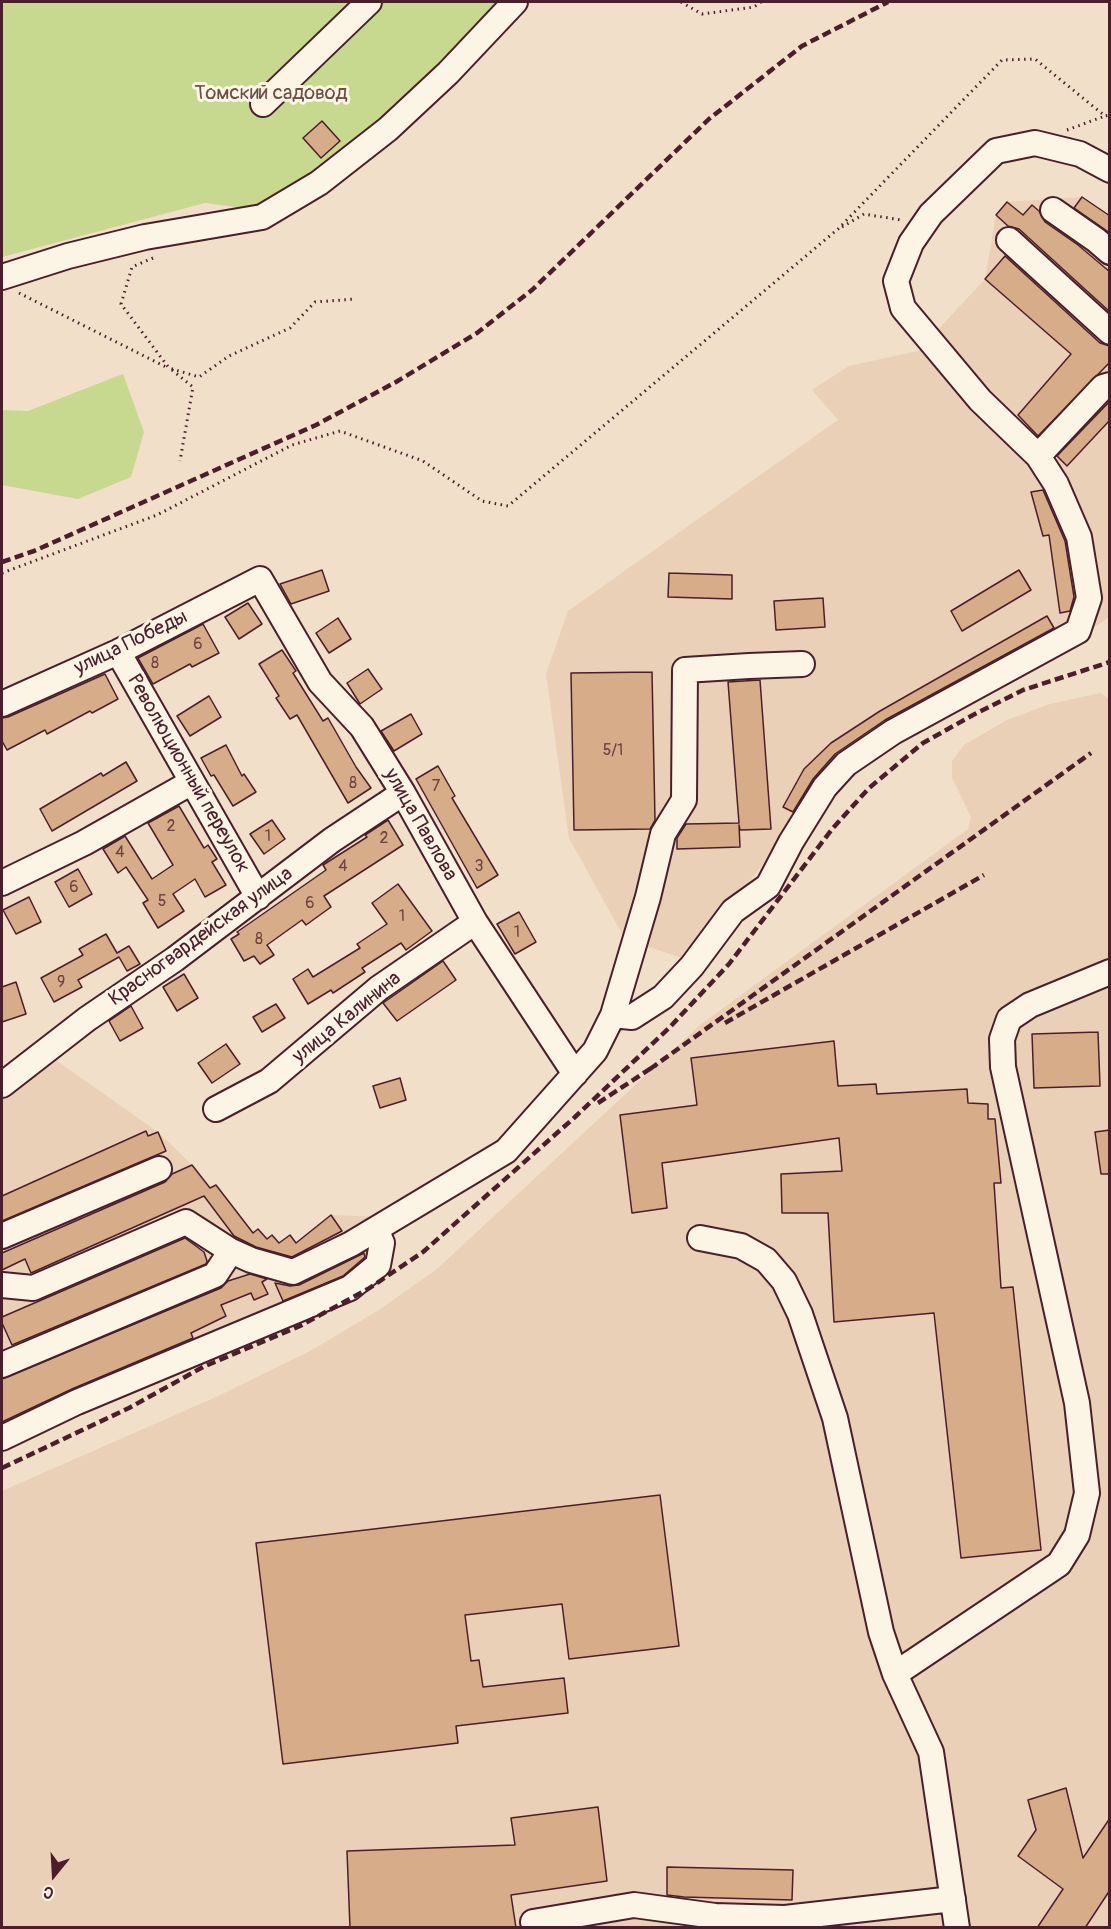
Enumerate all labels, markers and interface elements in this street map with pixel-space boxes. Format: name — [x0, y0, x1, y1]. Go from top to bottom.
park label: Томский садовод — [194, 82, 348, 106]
street label: улица Победы — [70, 605, 192, 681]
house number: 6 — [193, 635, 203, 655]
house number: 8 — [151, 654, 159, 674]
street label: Революционный переулок — [121, 671, 255, 877]
house number: 5/1 — [603, 741, 623, 761]
street label: улица Павлова — [378, 765, 462, 885]
house number: 8 — [349, 774, 357, 794]
house number: 7 — [432, 777, 440, 797]
house number: 2 — [167, 817, 175, 837]
house number: 1 — [265, 827, 271, 847]
house number: 2 — [380, 829, 388, 849]
house number: 4 — [115, 843, 125, 863]
house number: 4 — [338, 857, 348, 877]
house number: 3 — [475, 857, 483, 877]
street label: Красногвардейская улица — [104, 862, 298, 1012]
house number: 6 — [69, 878, 79, 898]
house number: 5 — [158, 892, 166, 912]
house number: 6 — [305, 894, 315, 914]
house number: 1 — [399, 907, 405, 927]
house number: 1 — [514, 923, 520, 943]
house number: 8 — [255, 930, 263, 950]
street label: улица Калинина — [288, 967, 406, 1069]
house number: 9 — [57, 973, 65, 993]
north arrow — [24, 1845, 84, 1905]
text: С — [41, 1881, 56, 1903]

